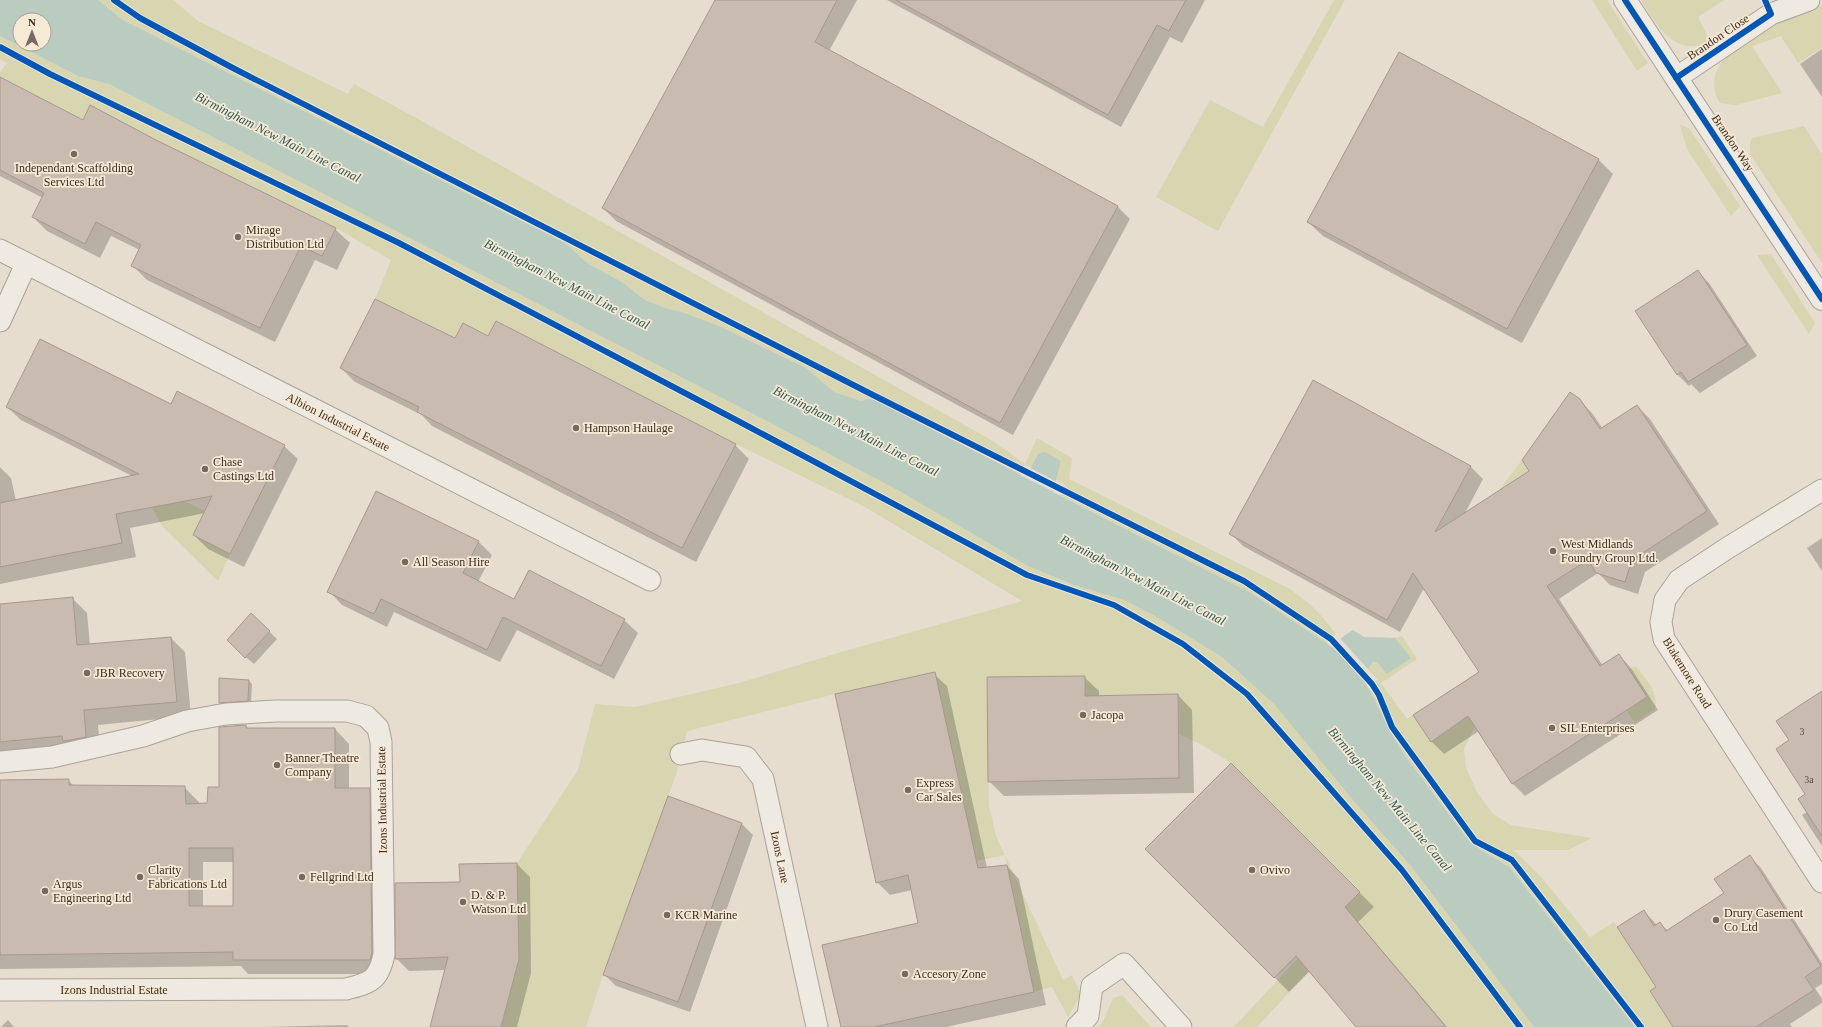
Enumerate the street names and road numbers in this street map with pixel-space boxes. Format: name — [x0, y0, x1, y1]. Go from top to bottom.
street label: Brandon Close — [1684, 11, 1752, 63]
street label: Brandon Way — [1709, 112, 1757, 174]
street label: Albion Industrial Estate — [284, 390, 392, 454]
street label: Blakemore Road — [1660, 635, 1714, 711]
street label: Izons Industrial Estate — [374, 746, 390, 854]
street label: Izons Lane — [768, 830, 792, 884]
street label: Izons Industrial Estate — [60, 983, 168, 997]

